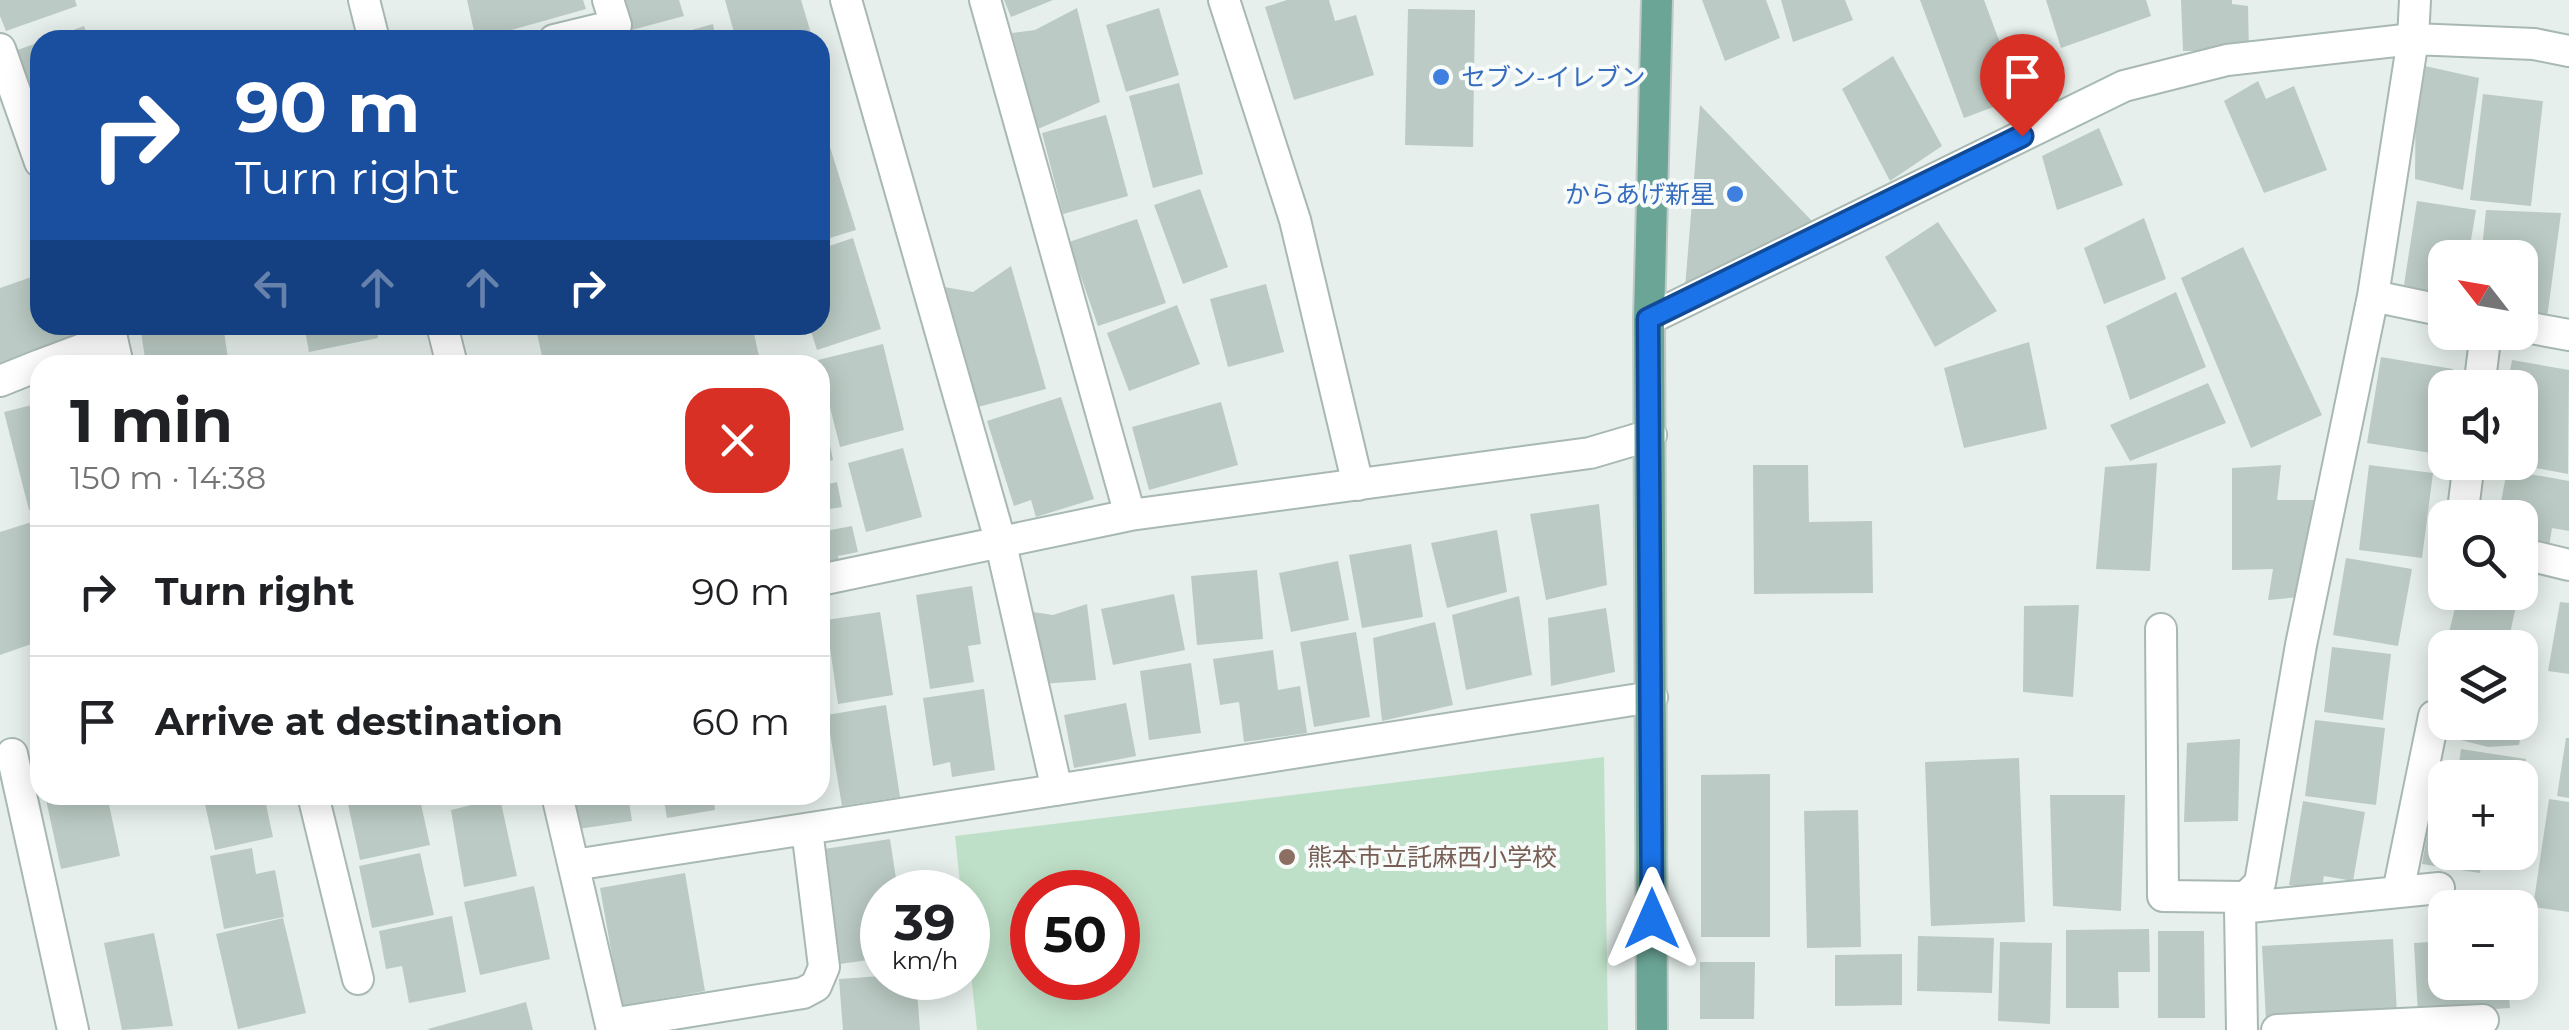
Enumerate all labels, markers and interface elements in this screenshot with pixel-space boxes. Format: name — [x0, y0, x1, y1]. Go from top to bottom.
pin — [1980, 34, 2065, 137]
icon: arrive — [1995, 49, 2050, 104]
place label: セブン-イレブン — [1461, 62, 1646, 92]
text: 90 m — [235, 64, 420, 150]
marker: セブン-イレブン — [1430, 66, 1452, 88]
icon: right — [70, 70, 200, 200]
text: Turn right — [235, 150, 460, 205]
place label: からあげ新星 — [1565, 179, 1715, 209]
marker: からあげ新星 — [1724, 183, 1746, 205]
north arrow — [2428, 240, 2538, 350]
map controls — [2428, 240, 2538, 1000]
icon: left — [245, 260, 300, 315]
icon: ahead — [350, 260, 405, 315]
icon: ahead — [455, 260, 510, 315]
icon: right — [560, 260, 615, 315]
button: sound — [2428, 370, 2538, 480]
text: 1 min — [70, 384, 233, 457]
button: close — [685, 388, 790, 493]
text: 150 m · 14:38 — [70, 458, 266, 497]
button: search — [2428, 500, 2538, 610]
icon: right — [70, 564, 125, 619]
text: Turn right — [155, 568, 354, 615]
text: 90 m — [691, 568, 790, 615]
button: layers — [2428, 630, 2538, 740]
icon: arrive — [70, 694, 125, 749]
text: Arrive at destination — [155, 698, 563, 745]
text: 60 m — [691, 698, 790, 745]
button: + — [2428, 760, 2538, 870]
place label: 熊本市立託麻西小学校 — [1307, 842, 1557, 872]
marker: 熊本市立託麻西小学校 — [1276, 846, 1298, 868]
position arrow — [1600, 867, 1704, 971]
speed limit sign: 50 — [1010, 870, 1140, 1000]
button: − — [2428, 890, 2538, 1000]
text: 39 — [894, 892, 956, 953]
text: km/h — [892, 945, 958, 975]

